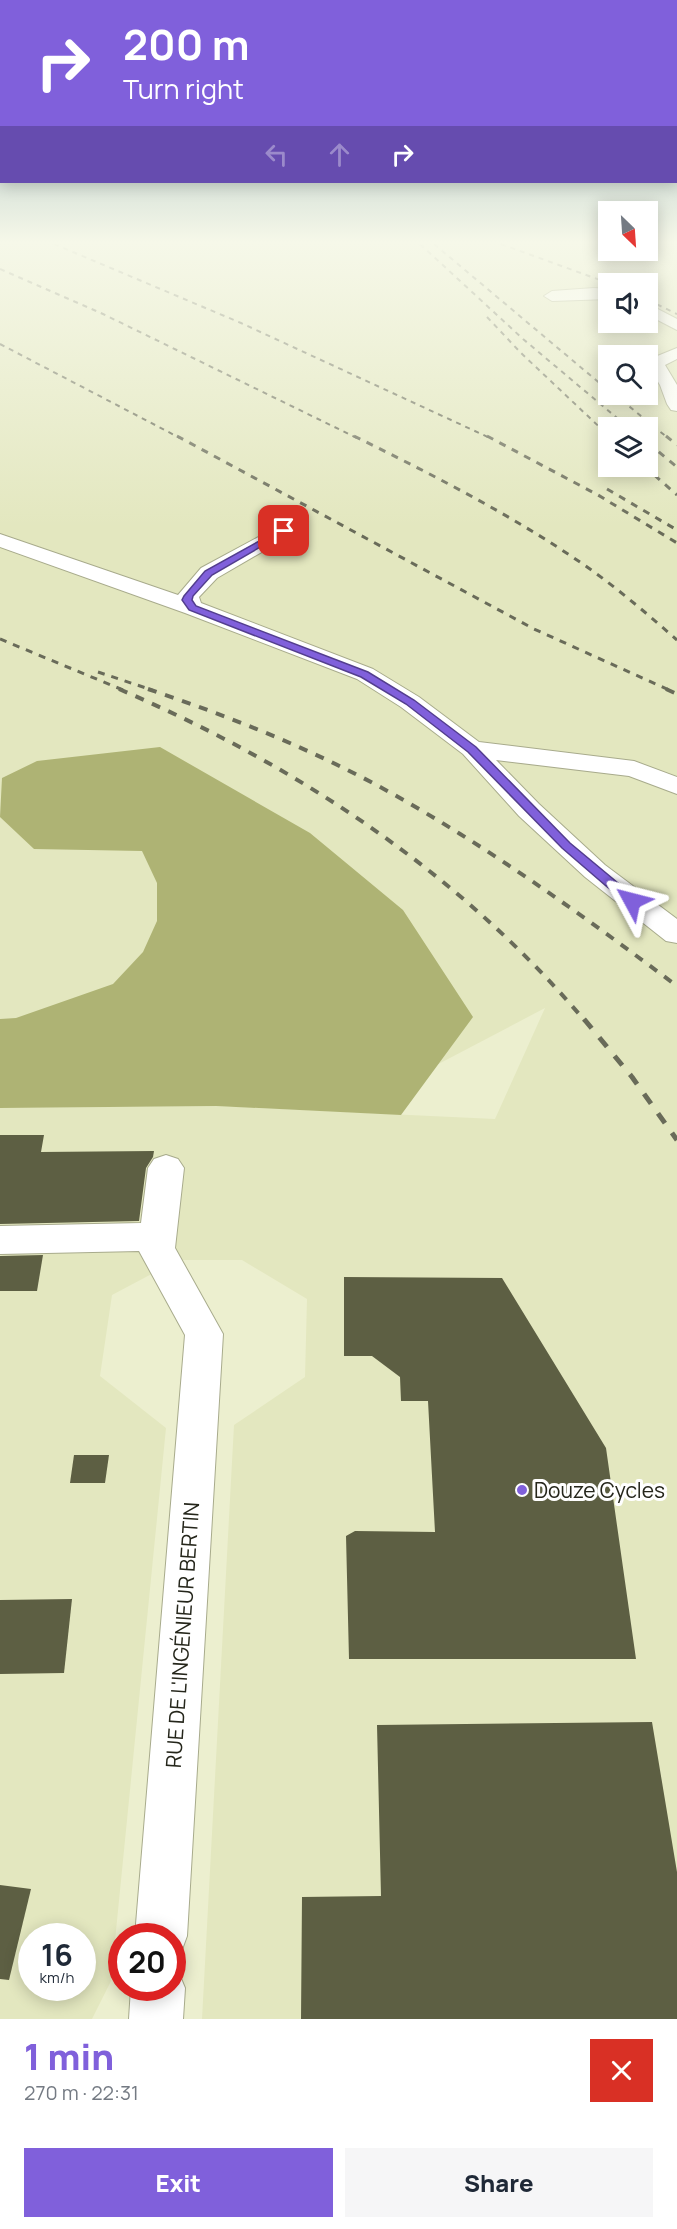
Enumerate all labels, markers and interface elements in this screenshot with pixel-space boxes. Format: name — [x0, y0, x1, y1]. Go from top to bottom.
text: 200 m — [123, 15, 249, 73]
icon: right — [24, 24, 102, 102]
text: Turn right — [123, 70, 244, 107]
icon: left — [260, 138, 293, 171]
icon: ahead — [323, 138, 356, 171]
icon: right — [386, 138, 419, 171]
north arrow — [598, 201, 658, 261]
map controls — [598, 201, 658, 477]
button: sound — [598, 273, 658, 333]
button: search — [598, 345, 658, 405]
button: layers — [598, 417, 658, 477]
pin — [258, 505, 309, 556]
icon: arrive — [267, 514, 300, 547]
position arrow — [600, 869, 664, 933]
place label: Douze Cycles — [534, 1476, 665, 1504]
marker: Douze Cycles — [515, 1483, 529, 1497]
street label: RUE DE L'INGÉNIEUR BERTIN — [159, 1501, 205, 1769]
speed limit sign: 20 — [108, 1923, 186, 2001]
text: 16 — [41, 1934, 73, 1975]
text: km/h — [40, 1967, 74, 1988]
text: 1 min — [24, 2032, 114, 2081]
button: close — [590, 2039, 653, 2102]
text: 270 m · 22:31 — [24, 2079, 139, 2106]
button: Exit — [24, 2148, 333, 2217]
button: Share — [345, 2148, 653, 2217]

